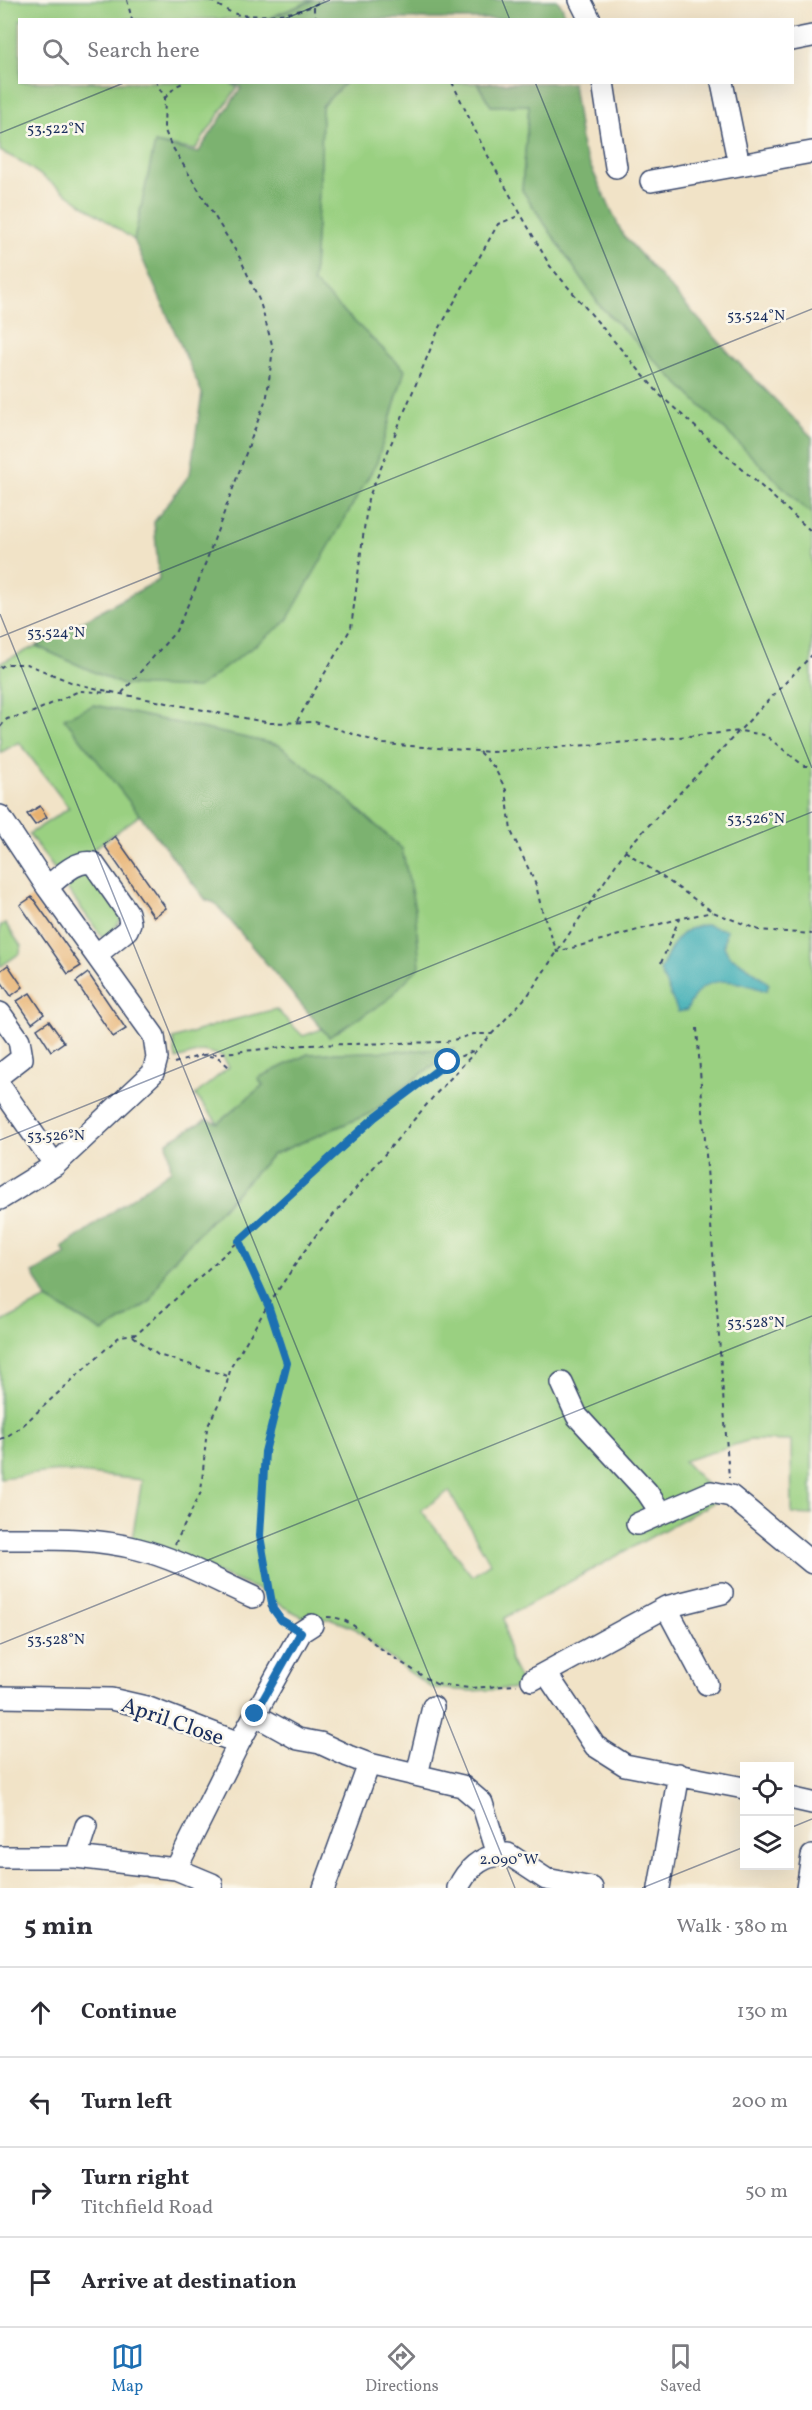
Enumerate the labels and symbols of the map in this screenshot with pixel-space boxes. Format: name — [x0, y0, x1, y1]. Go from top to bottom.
text: 53.522°N — [27, 119, 85, 140]
text: 53.524°N — [727, 306, 785, 327]
text: 53.524°N — [27, 623, 85, 644]
text: 53.526°N — [727, 809, 785, 830]
route start — [434, 1048, 460, 1074]
text: 53.526°N — [27, 1126, 85, 1147]
text: 53.528°N — [727, 1313, 785, 1334]
text: 53.528°N — [27, 1630, 85, 1651]
street label: April Close — [117, 1690, 228, 1754]
route end — [241, 1700, 267, 1726]
text: 2.090°W — [480, 1850, 538, 1871]

